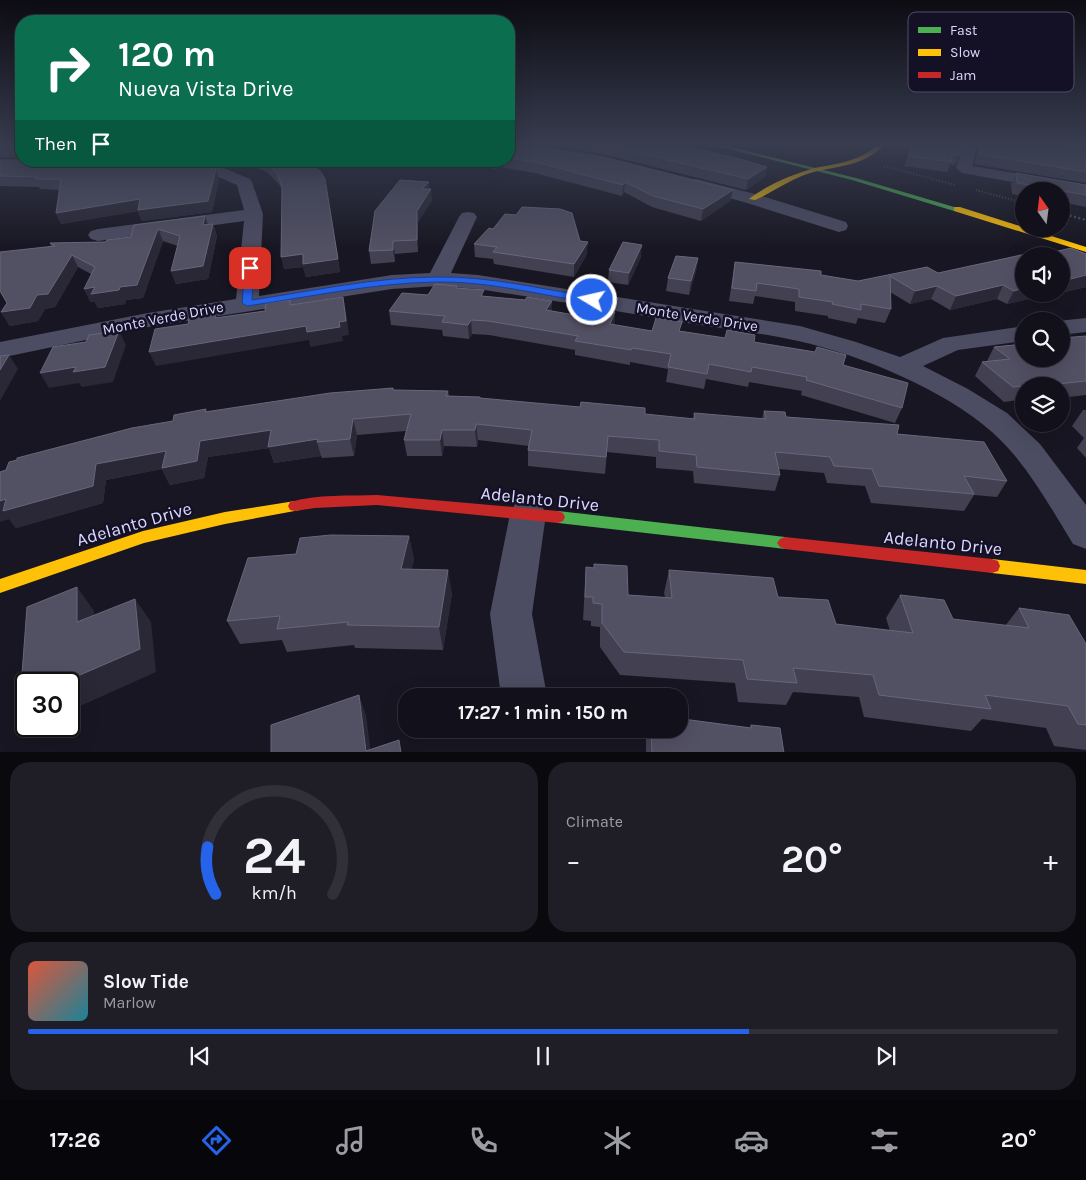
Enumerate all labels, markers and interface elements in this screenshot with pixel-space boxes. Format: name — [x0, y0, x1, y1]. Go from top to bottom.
legend — [908, 12, 1074, 92]
text: Fast — [950, 22, 977, 39]
text: 120 m — [118, 34, 216, 75]
icon: right — [35, 35, 100, 100]
text: Slow — [950, 44, 980, 61]
text: Jam — [950, 67, 976, 84]
text: Nueva Vista Drive — [118, 76, 294, 102]
icon: arrive — [87, 130, 115, 158]
text: Then — [35, 133, 77, 155]
north arrow — [1015, 182, 1070, 238]
map controls — [1015, 182, 1070, 432]
pin — [229, 247, 271, 289]
button: sound — [1015, 247, 1070, 302]
icon: arrive — [236, 254, 264, 282]
position arrow — [565, 273, 617, 325]
street label: Monte Verde Drive — [101, 297, 225, 339]
street label: Monte Verde Drive — [635, 298, 759, 336]
button: search — [1015, 312, 1070, 367]
button: layers — [1015, 377, 1070, 432]
street label: Adelanto Drive — [480, 482, 600, 516]
street label: Adelanto Drive — [74, 497, 194, 551]
street label: Adelanto Drive — [883, 526, 1003, 560]
speed limit sign: 30 — [15, 672, 80, 737]
text: 17:27 · 1 min · 150 m — [458, 702, 628, 724]
text: Climate — [566, 812, 623, 831]
text: 24 — [243, 825, 305, 886]
text: 20° — [781, 837, 843, 882]
text: − — [566, 844, 581, 877]
text: + — [1043, 844, 1058, 877]
text: km/h — [251, 883, 297, 904]
text: Slow Tide — [103, 971, 189, 993]
text: Marlow — [103, 993, 156, 1012]
icon: previous — [186, 1042, 214, 1070]
icon: pause — [529, 1042, 557, 1070]
icon: next — [872, 1042, 900, 1070]
icon: directions — [199, 1123, 234, 1158]
icon: music — [333, 1123, 368, 1158]
icon: phone — [466, 1123, 501, 1158]
icon: climate — [600, 1123, 635, 1158]
icon: car — [734, 1123, 769, 1158]
icon: filters — [867, 1123, 902, 1158]
text: 17:26 — [49, 1127, 101, 1153]
text: 20° — [1001, 1127, 1037, 1153]

